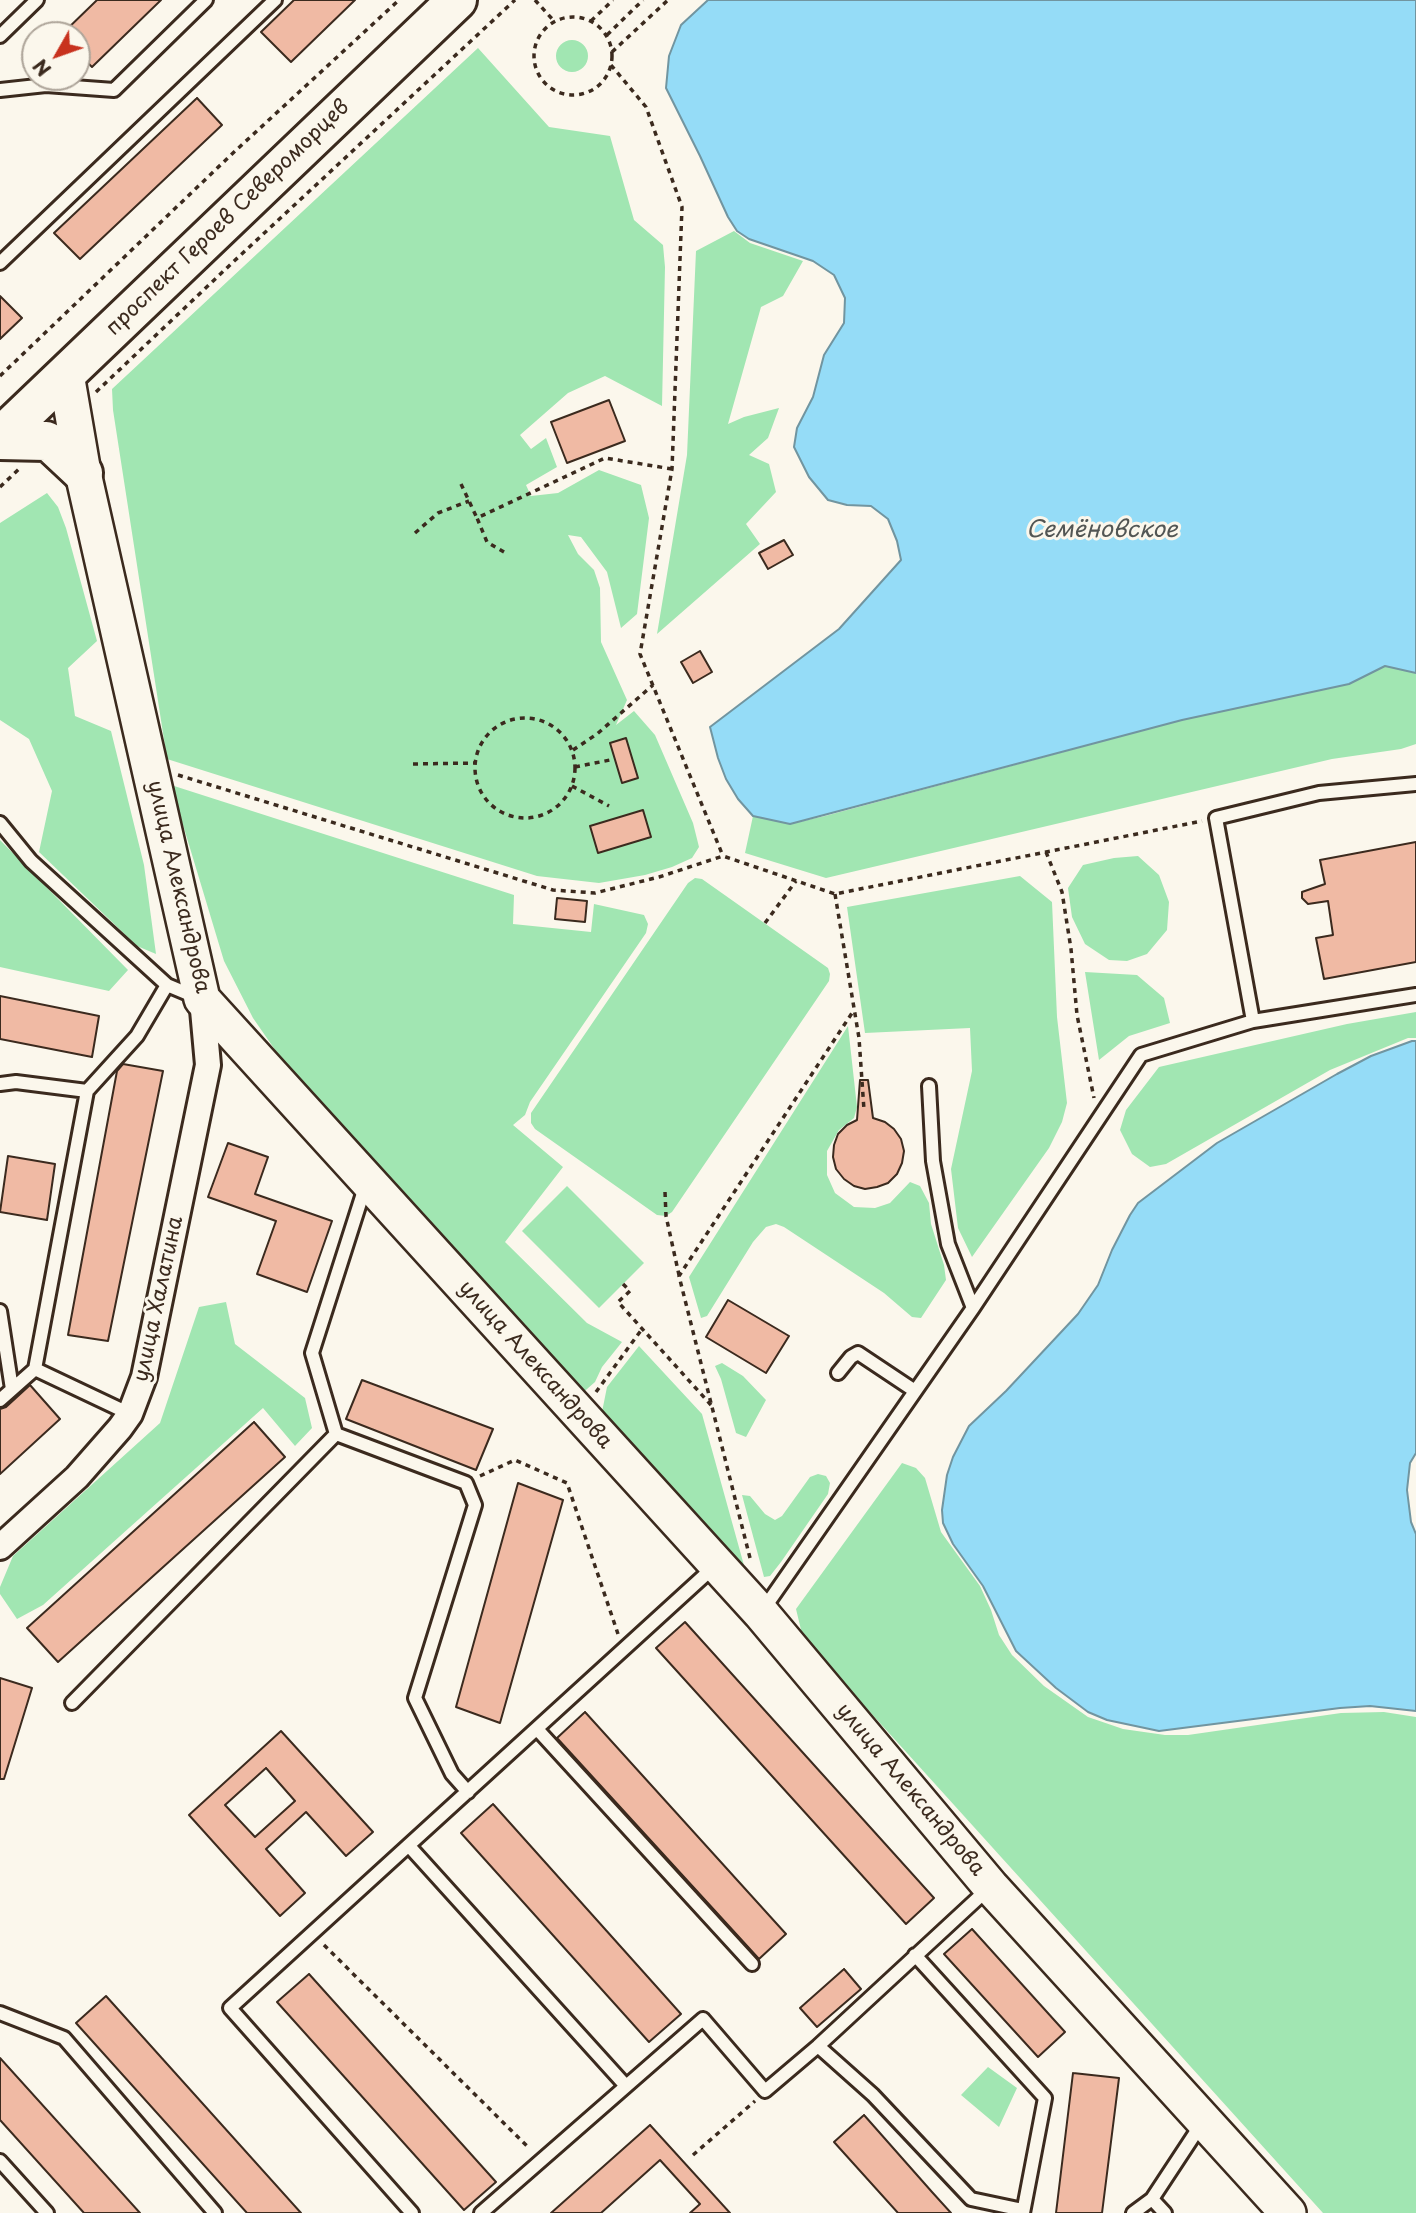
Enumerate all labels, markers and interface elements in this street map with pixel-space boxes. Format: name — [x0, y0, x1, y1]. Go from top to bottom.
north arrow — [21, 21, 91, 91]
text: N — [26, 53, 57, 83]
street label: проспект Героев Североморцев — [101, 95, 355, 341]
water label: Семёновское — [1026, 517, 1178, 545]
street label: улица Александрова — [141, 778, 215, 996]
street label: улица Халатина — [129, 1214, 189, 1384]
street label: улица Александрова — [453, 1276, 617, 1454]
street label: улица Александрова — [830, 1699, 990, 1881]

